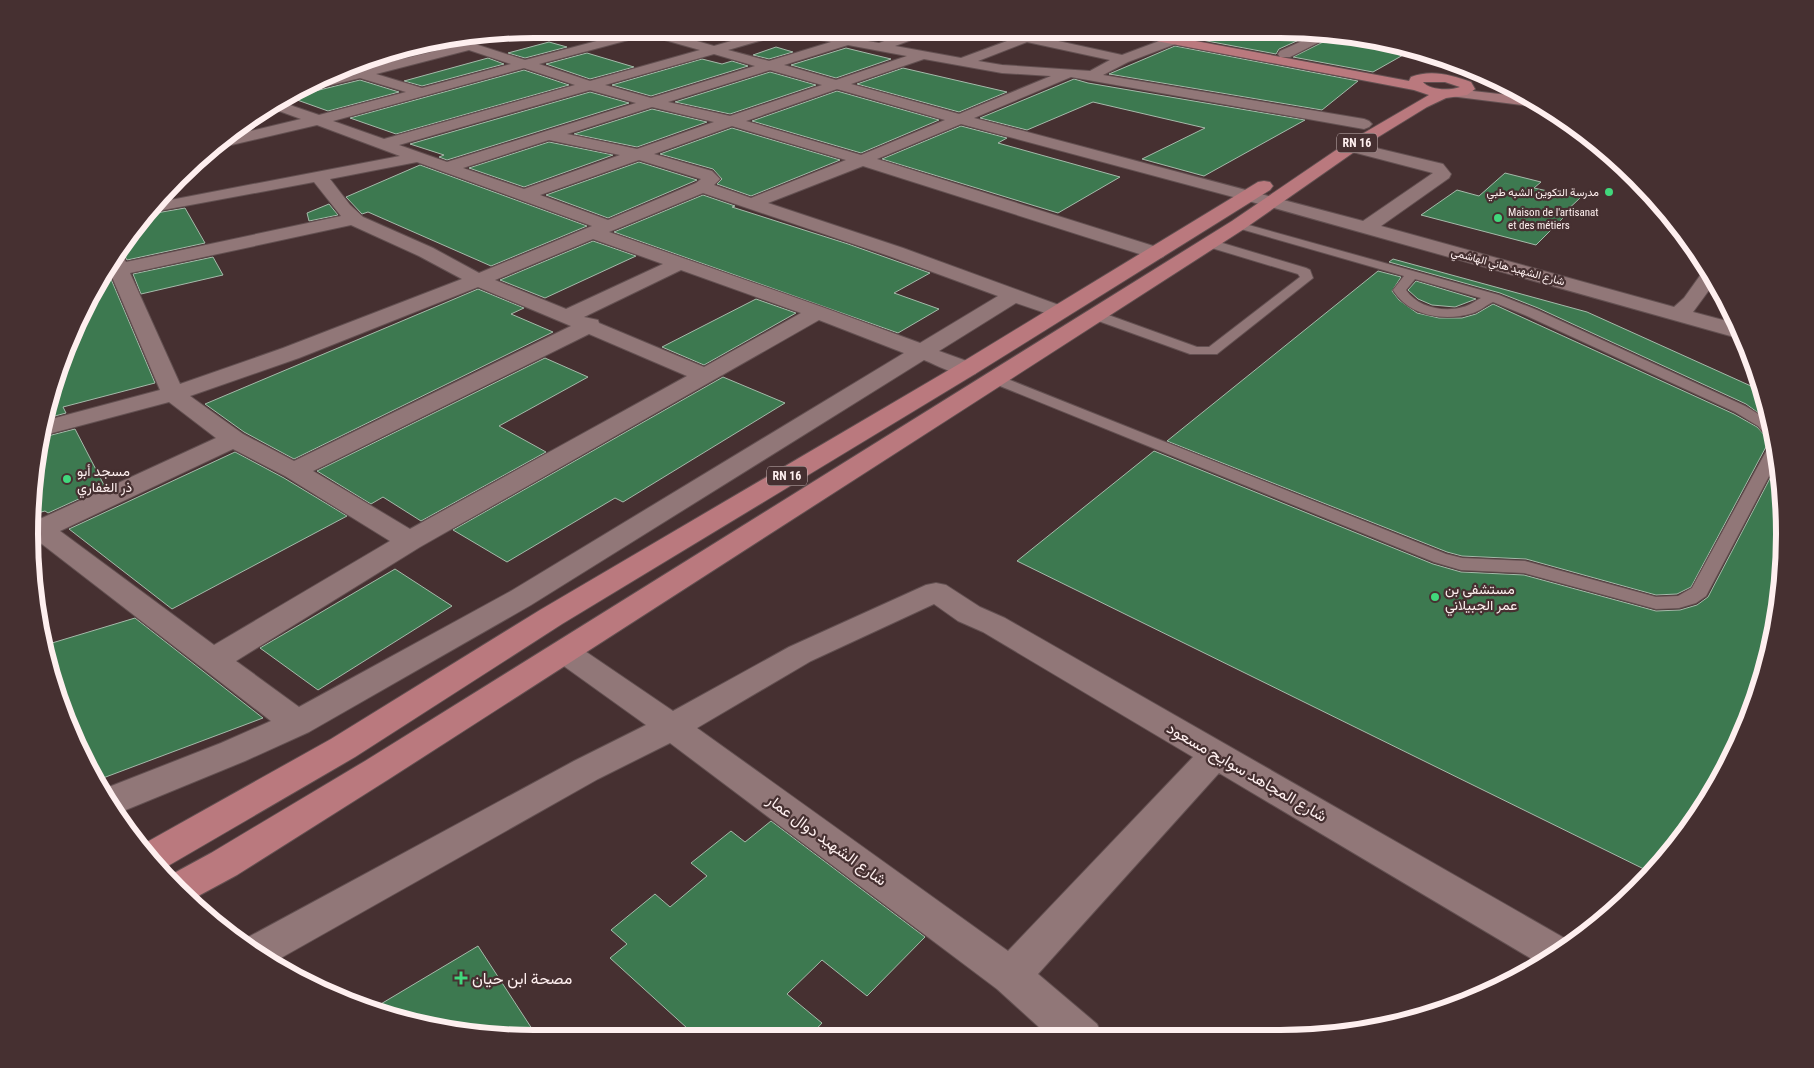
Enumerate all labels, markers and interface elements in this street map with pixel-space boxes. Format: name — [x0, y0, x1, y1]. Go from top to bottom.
road number: RN 16 — [1337, 134, 1377, 152]
place label: مدرسة التكوين الشبه طبي — [1487, 186, 1599, 202]
marker: مدرسة التكوين الشبه طبي — [1603, 186, 1615, 198]
place label: Maison de l'artisanat et des métiers — [1508, 206, 1599, 232]
marker: Maison de l'artisanat et des métiers — [1492, 212, 1504, 224]
street label: شارع الشهيد هاني الهاشمي — [1449, 246, 1567, 291]
place label: مسجد أبو ذر الغفاري — [77, 463, 133, 499]
road number: RN 16 — [767, 466, 807, 486]
marker: مسجد أبو ذر الغفاري — [61, 473, 73, 485]
place label: مستشفى بن عمر الجبيلاني — [1445, 581, 1517, 617]
marker: مستشفى بن عمر الجبيلاني — [1429, 591, 1441, 603]
street label: شارع المجاهد سوايح مسعود — [1163, 718, 1330, 827]
street label: شارع الشهيد دوال عمار — [762, 790, 891, 891]
place label: مصحة ابن حيان — [472, 969, 572, 989]
marker: مصحة ابن حيان — [454, 971, 468, 985]

